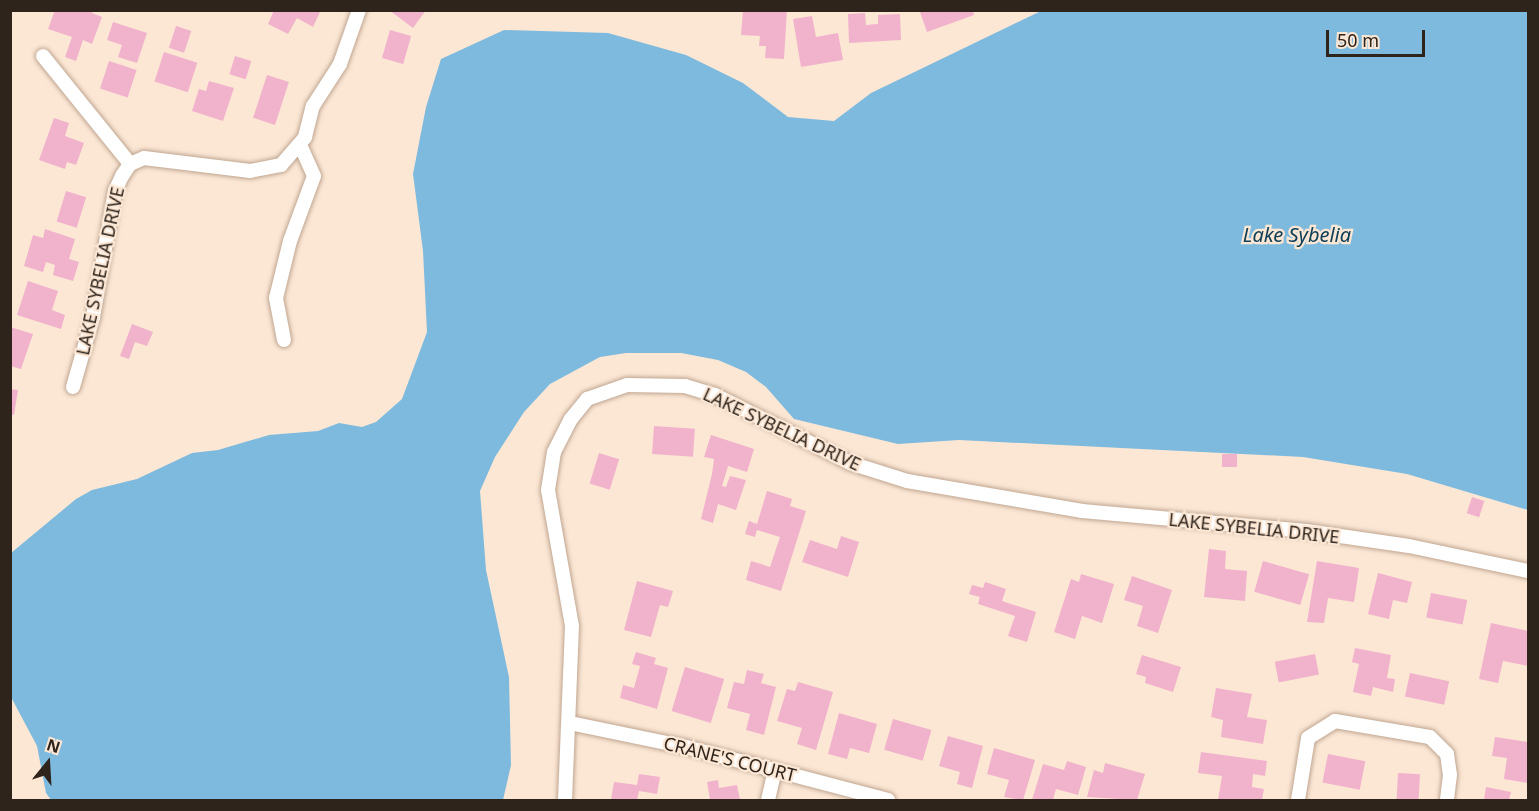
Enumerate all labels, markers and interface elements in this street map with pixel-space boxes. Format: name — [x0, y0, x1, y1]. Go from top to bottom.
scale bar — [1329, 18, 1428, 56]
text: 50 m — [1337, 28, 1379, 52]
street label: LAKE SYBELIA DRIVE — [72, 185, 128, 357]
water label: Lake Sybelia — [1243, 222, 1351, 246]
street label: LAKE SYBELIA DRIVE — [700, 383, 864, 475]
street label: LAKE SYBELIA DRIVE — [1168, 508, 1340, 548]
street label: CRANE'S COURT — [661, 732, 799, 786]
north arrow — [18, 733, 78, 793]
text: N — [44, 733, 63, 758]

